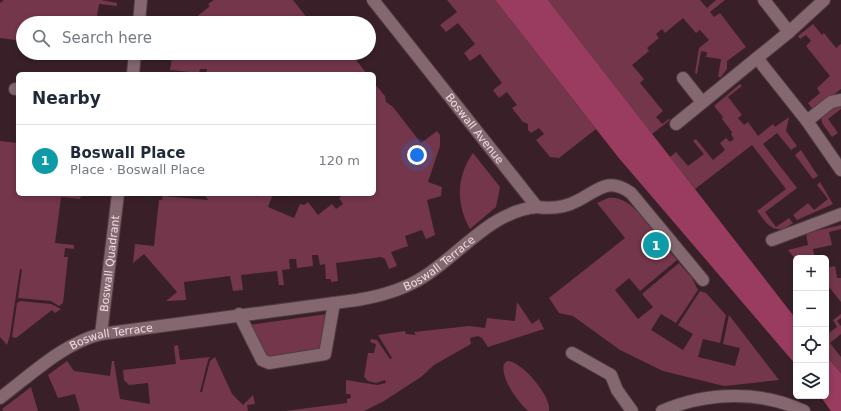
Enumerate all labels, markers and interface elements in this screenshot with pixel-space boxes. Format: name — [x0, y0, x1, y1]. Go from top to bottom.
search box — [16, 16, 376, 60]
icon: search — [30, 27, 52, 49]
text: Search here — [62, 29, 152, 47]
text: Nearby — [32, 88, 101, 108]
street label: Boswall Avenue — [443, 91, 506, 167]
text: Boswall Place — [70, 144, 185, 162]
your location — [407, 145, 427, 165]
text: 1 — [40, 153, 50, 168]
text: 120 m — [318, 153, 360, 168]
text: Place · Boswall Place — [70, 162, 205, 177]
street label: Boswall Quadrant — [98, 214, 122, 313]
pin: 1 — [643, 230, 669, 260]
street label: Boswall Terrace — [401, 233, 478, 294]
map controls — [793, 255, 829, 399]
button: + — [793, 255, 829, 291]
button: − — [793, 291, 829, 327]
street label: Boswall Terrace — [67, 321, 154, 353]
button: locate — [793, 327, 829, 363]
button: layers — [793, 363, 829, 399]

